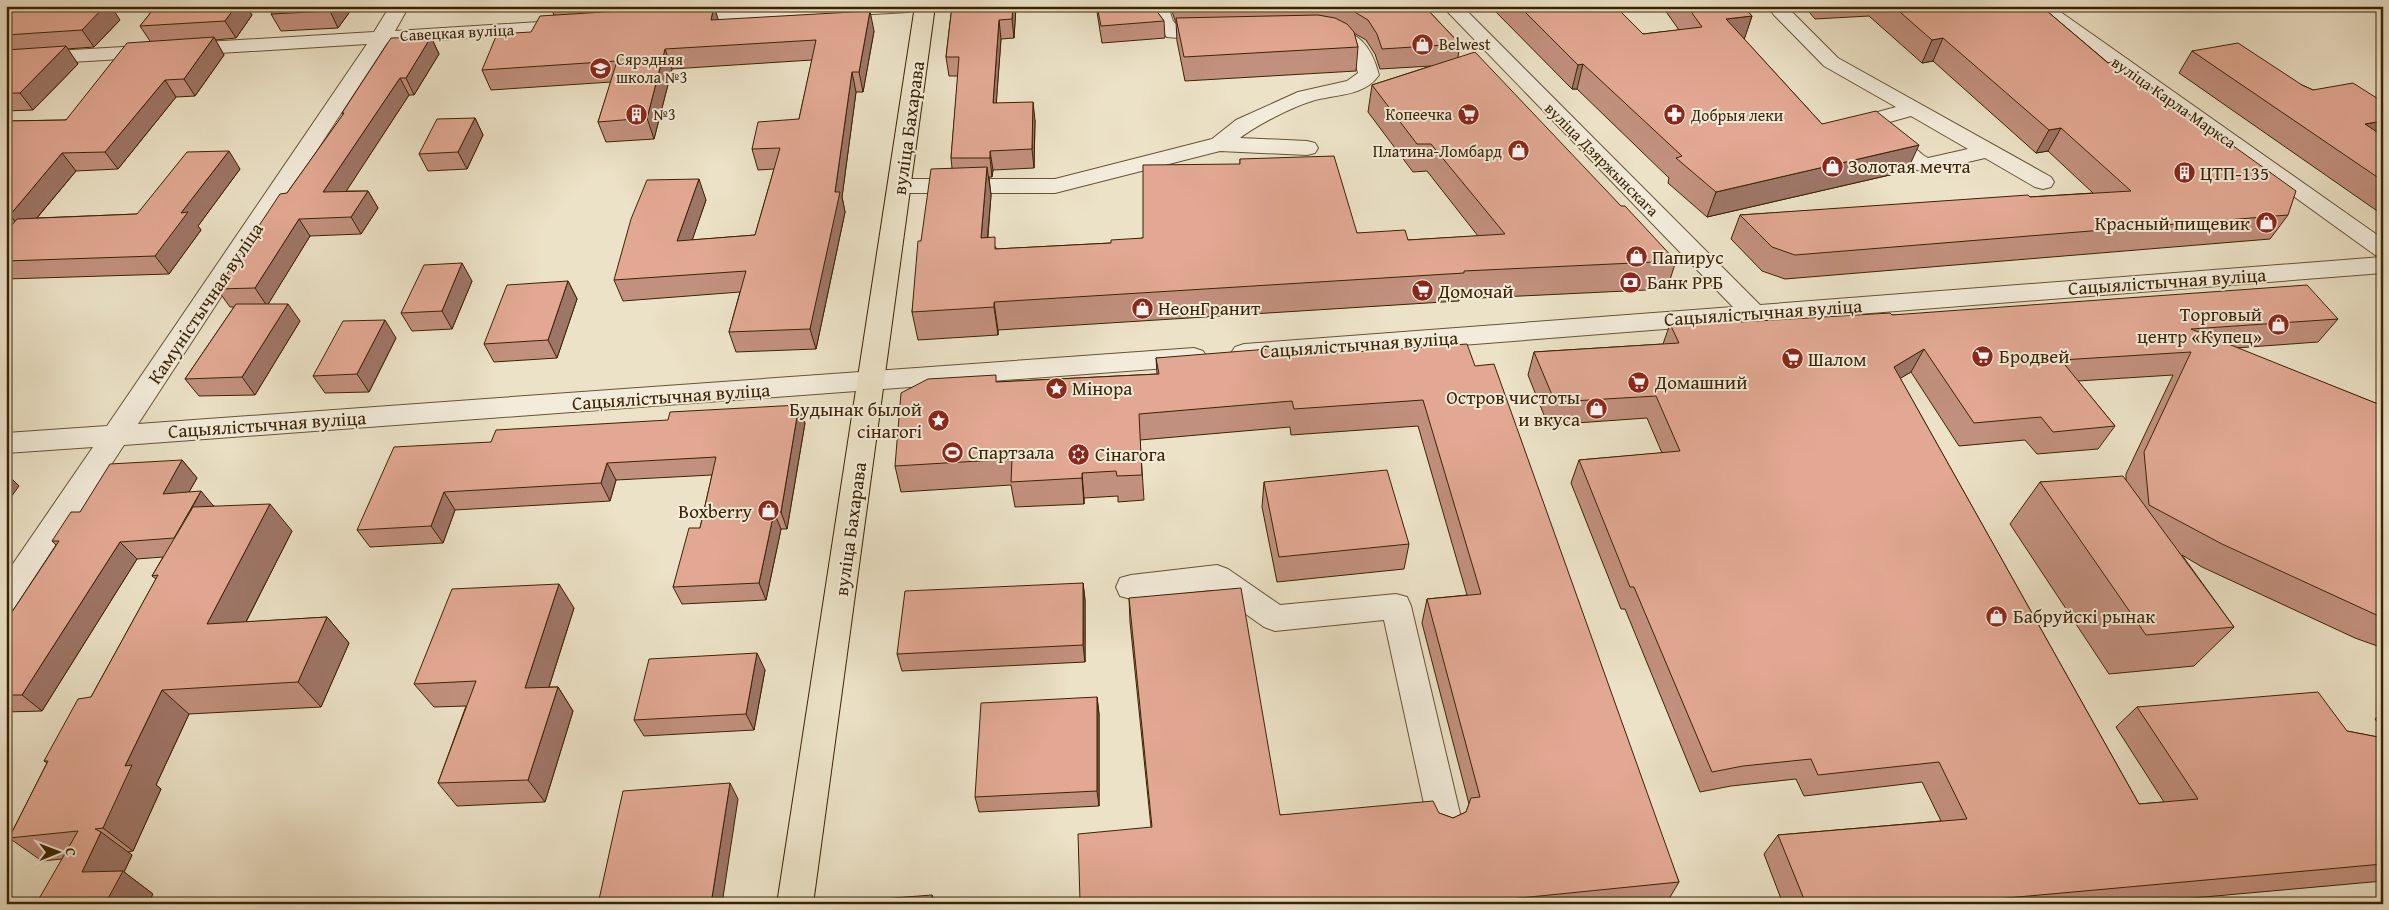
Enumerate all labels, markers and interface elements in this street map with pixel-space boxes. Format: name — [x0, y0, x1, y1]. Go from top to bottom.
street label: Савецкая вуліца — [399, 17, 515, 47]
shop icon: Belwest — [1411, 32, 1435, 56]
place label: Belwest — [1439, 32, 1491, 56]
place label: Сярэдняя школа №3 — [616, 47, 687, 89]
street label: вуліца Карла Маркса — [2107, 50, 2242, 154]
school or university icon: Сярэдняя школа №3 — [588, 56, 612, 80]
street label: вуліца Бахарава — [885, 59, 931, 197]
street label: вуліца Дзяржынскага — [1539, 96, 1665, 222]
building icon: №3 — [625, 102, 649, 126]
place label: №3 — [653, 102, 676, 126]
place label: Копеечка — [1385, 102, 1452, 126]
supermarket icon: Копеечка — [1456, 102, 1480, 126]
pharmacy icon: Добрыя леки — [1663, 103, 1687, 127]
place label: Добрыя леки — [1690, 103, 1784, 127]
place label: Платина-Ломбард — [1373, 139, 1502, 163]
shop icon: Платина-Ломбард — [1506, 139, 1530, 163]
place label: Золотая мечта — [1848, 152, 1971, 180]
shop icon: Золотая мечта — [1820, 154, 1844, 178]
place label: ЦТП-135 — [2200, 159, 2269, 187]
building icon: ЦТП-135 — [2172, 161, 2196, 185]
place label: Красный пищевик — [2095, 209, 2250, 237]
shop icon: Красный пищевик — [2254, 211, 2278, 235]
street label: Камуністычная вуліца — [140, 216, 270, 390]
place label: Папирус — [1652, 243, 1724, 271]
shop icon: Папирус — [1624, 245, 1648, 269]
street label: Сацыялістычная вуліца — [2067, 260, 2267, 302]
place label: Банк РРБ — [1647, 268, 1723, 296]
bank icon: Банк РРБ — [1619, 270, 1643, 294]
place label: Домочай — [1437, 277, 1514, 305]
supermarket icon: Домочай — [1410, 279, 1434, 303]
street label: Сацыялістычная вуліца — [1663, 291, 1863, 333]
place label: НеонГранит — [1158, 294, 1261, 322]
shop icon: НеонГранит — [1130, 296, 1154, 320]
place label: Торговый центр «Купец» — [2137, 300, 2262, 350]
shop icon: Торговый центр «Купец» — [2266, 313, 2290, 337]
street label: Сацыялістычная вуліца — [1259, 323, 1459, 365]
place label: Бродвей — [1999, 342, 2070, 370]
supermarket icon: Бродвей — [1971, 344, 1995, 368]
place label: Шалом — [1808, 345, 1867, 373]
supermarket icon: Шалом — [1780, 347, 1804, 371]
place label: Домашний — [1654, 368, 1747, 396]
supermarket icon: Домашний — [1627, 370, 1651, 394]
place label: Мінора — [1072, 374, 1132, 402]
street label: Сацыялістычная вуліца — [571, 375, 771, 417]
place icon: Мінора — [1044, 376, 1068, 400]
place label: Остров чистоты и вкуса — [1446, 383, 1580, 433]
place label: Будынак былой сінагогі — [789, 395, 922, 445]
shop icon: Остров чистоты и вкуса — [1584, 396, 1608, 420]
street label: Сацыялістычная вуліца — [167, 403, 367, 445]
place icon: Будынак былой сінагогі — [926, 408, 950, 432]
place label: Спартзала — [968, 438, 1054, 466]
sports icon: Спартзала — [940, 440, 964, 464]
place label: Сінагога — [1095, 440, 1166, 468]
synagogue icon: Сінагога — [1067, 442, 1091, 466]
street label: вуліца Бахарава — [827, 460, 873, 598]
place label: Boxberry — [678, 497, 753, 525]
shop icon: Boxberry — [756, 499, 780, 523]
place label: Бабруйскі рынак — [2013, 602, 2155, 630]
shop icon: Бабруйскі рынак — [1985, 604, 2009, 628]
north arrow — [32, 828, 82, 878]
text: С — [61, 848, 81, 856]

